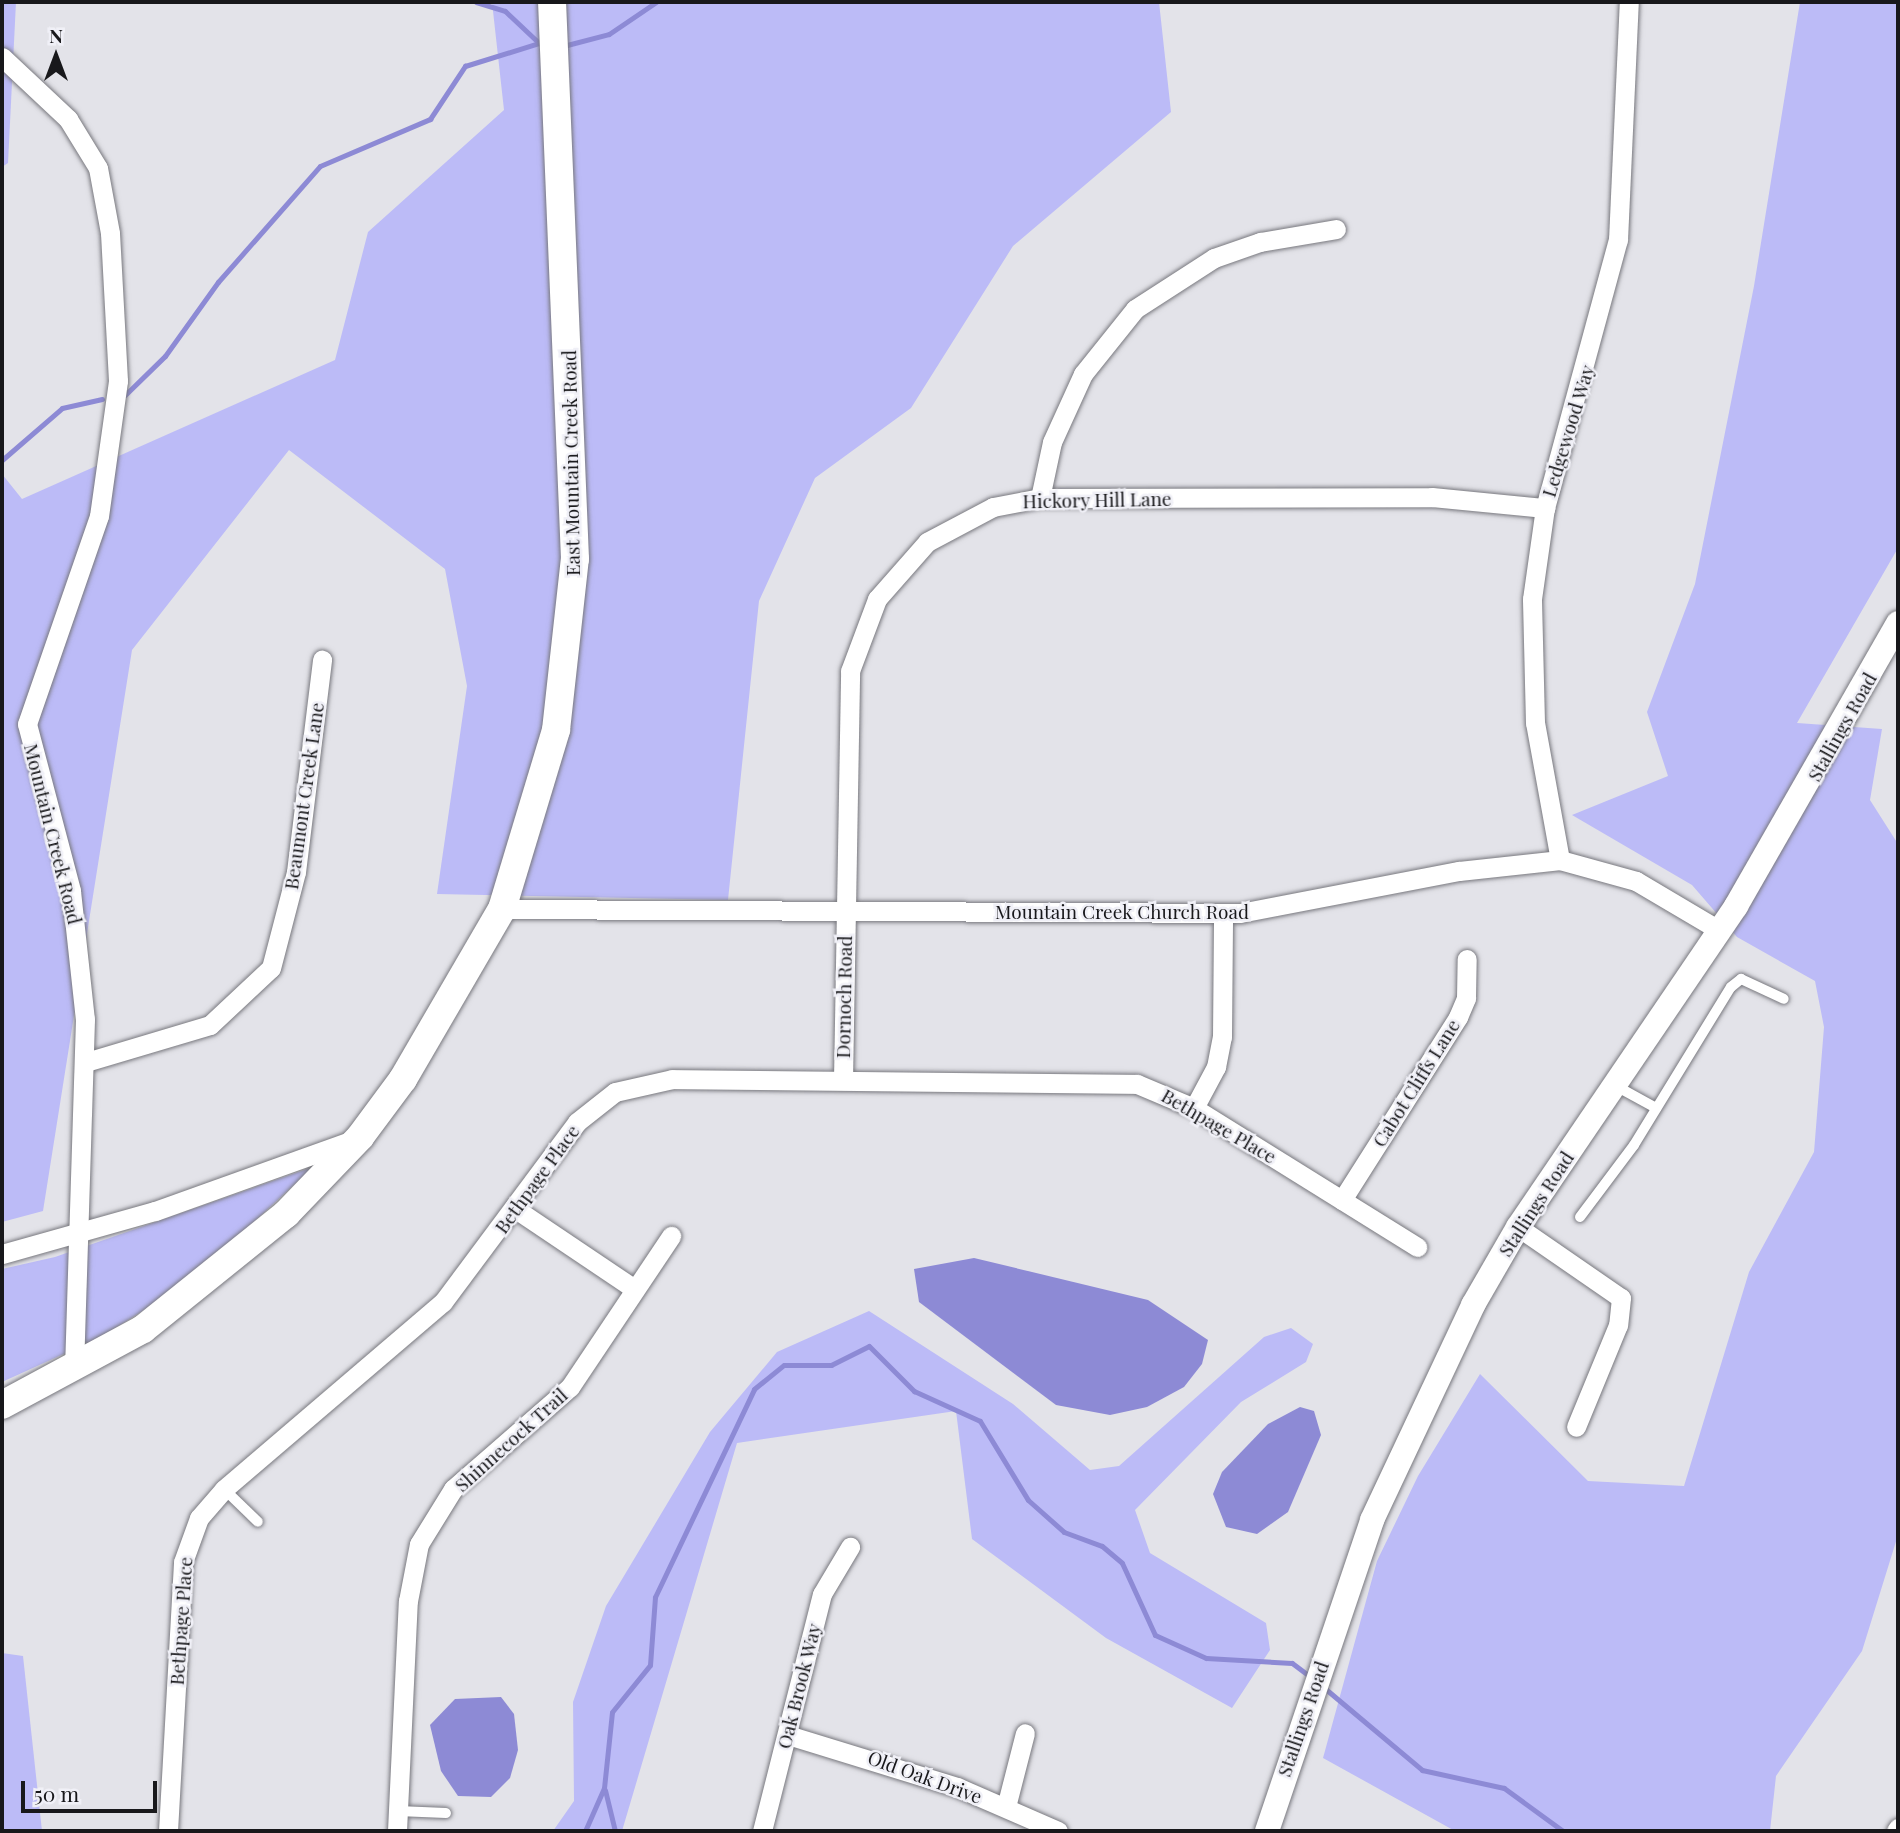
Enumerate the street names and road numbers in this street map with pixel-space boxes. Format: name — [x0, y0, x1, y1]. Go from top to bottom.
street label: East Mountain Creek Road — [558, 350, 584, 576]
street label: Ledgewood Way — [1537, 362, 1599, 500]
street label: Hickory Hill Lane — [1022, 487, 1172, 513]
street label: Stallings Road — [1803, 669, 1881, 785]
street label: Beaumont Creek Lane — [280, 701, 328, 891]
street label: Mountain Creek Road — [19, 741, 87, 927]
street label: Mountain Creek Church Road — [995, 901, 1249, 923]
street label: Dornoch Road — [832, 935, 856, 1059]
street label: Cabot Cliffs Lane — [1368, 1015, 1464, 1151]
street label: Bethpage Place — [1158, 1084, 1280, 1168]
street label: Bethpage Place — [490, 1120, 584, 1238]
street label: Stallings Road — [1494, 1147, 1578, 1261]
street label: Shinnecock Trail — [450, 1383, 572, 1497]
street label: Bethpage Place — [165, 1556, 197, 1686]
street label: Oak Brook Way — [772, 1620, 826, 1752]
street label: Stallings Road — [1273, 1658, 1333, 1780]
street label: Old Oak Drive — [865, 1746, 985, 1808]

